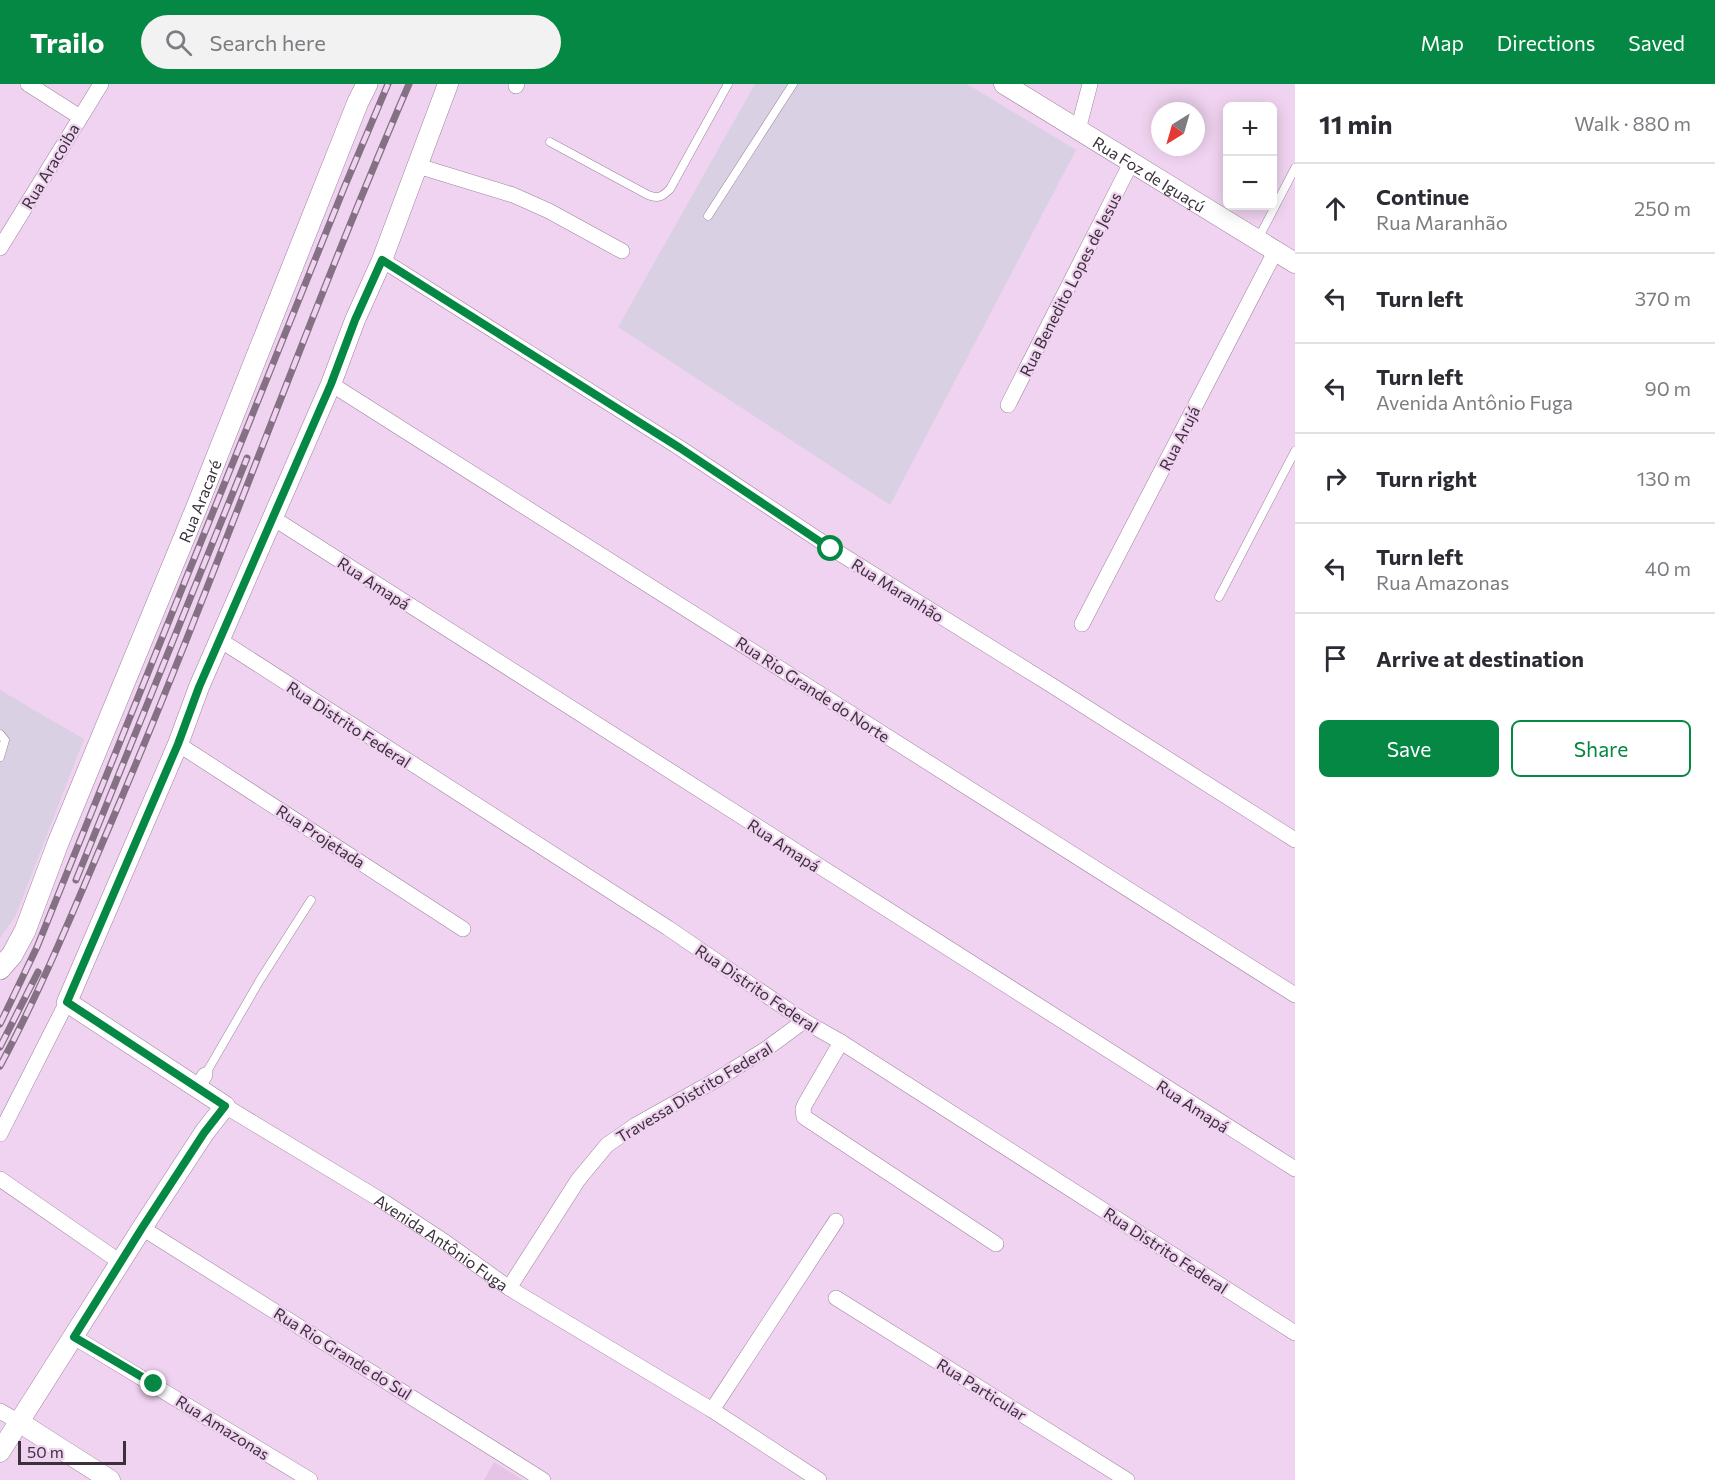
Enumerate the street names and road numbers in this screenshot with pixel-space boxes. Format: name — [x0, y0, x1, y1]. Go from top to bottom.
street label: Rua Aracoiba — [17, 120, 83, 212]
street label: Rua Foz de Iguaçú — [1090, 132, 1209, 215]
street label: Rua Benedito Lopes de Jesus — [1015, 189, 1125, 379]
street label: Rua Arujá — [1155, 403, 1203, 473]
street label: Rua Aracaré — [174, 457, 224, 545]
street label: Rua Amapá — [334, 553, 414, 613]
street label: Rua Maranhão — [848, 554, 948, 626]
street label: Rua Rio Grande do Norte — [733, 632, 893, 746]
street label: Rua Distrito Federal — [283, 677, 415, 771]
street label: Rua Projetada — [273, 800, 369, 872]
street label: Rua Amapá — [744, 815, 824, 875]
street label: Rua Distrito Federal — [692, 940, 822, 1036]
street label: Travessa Distrito Federal — [613, 1038, 775, 1146]
street label: Rua Amapá — [1153, 1076, 1233, 1136]
street label: Avenida Antônio Fuga — [372, 1189, 512, 1294]
street label: Rua Distrito Federal — [1100, 1203, 1232, 1297]
street label: Rua Rio Grande do Sul — [271, 1303, 415, 1403]
street label: Rua Particular — [934, 1354, 1031, 1424]
street label: Rua Amazonas — [173, 1391, 273, 1463]

